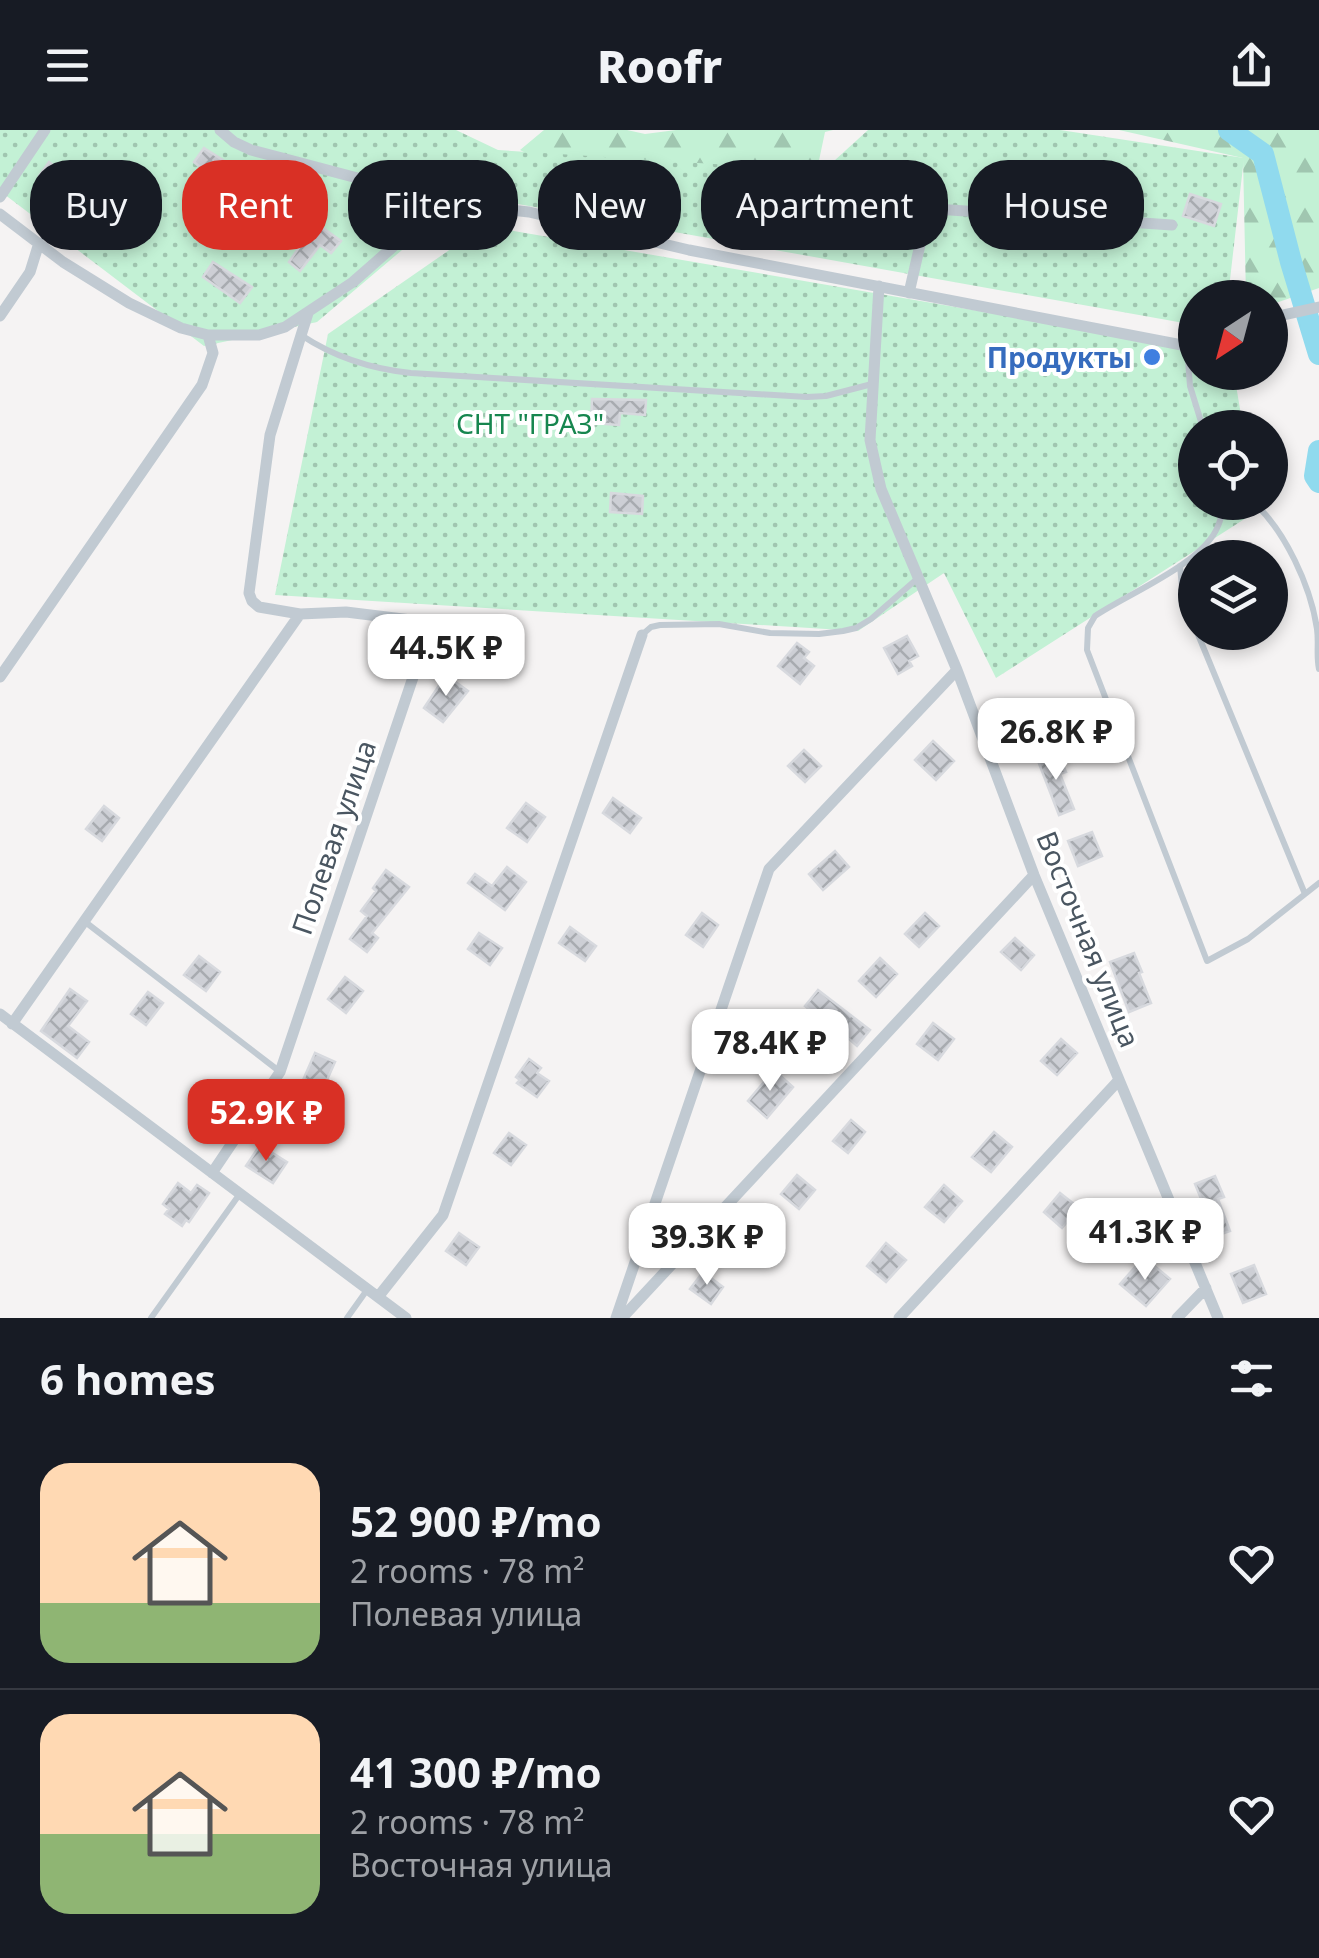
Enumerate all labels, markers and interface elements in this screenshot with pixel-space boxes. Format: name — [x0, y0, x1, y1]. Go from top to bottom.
text: Roofr — [597, 35, 722, 96]
icon: menu — [40, 38, 95, 93]
icon: share — [1224, 38, 1279, 93]
chip: Buy — [30, 160, 162, 250]
chip: Rent — [182, 160, 328, 250]
chip: Filters — [348, 160, 518, 250]
chip: New — [538, 160, 681, 250]
chip: Apartment — [701, 160, 948, 250]
chip: House — [968, 160, 1144, 250]
north arrow — [1178, 280, 1288, 390]
map controls — [1178, 280, 1288, 650]
place label: Продукты — [987, 338, 1132, 376]
marker: Продукты — [1141, 346, 1163, 368]
park label: СНТ "ГРАЗ" — [456, 404, 604, 442]
button: locate — [1178, 410, 1288, 520]
button: layers — [1178, 540, 1288, 650]
pin: 44.5K ₽ — [354, 614, 538, 699]
text: 44.5K ₽ — [390, 625, 502, 668]
pin: 26.8K ₽ — [964, 698, 1148, 783]
text: 26.8K ₽ — [1000, 709, 1112, 752]
street label: Полевая улица — [282, 735, 384, 939]
street label: Восточная улица — [1028, 825, 1150, 1053]
pin: 78.4K ₽ — [678, 1009, 862, 1094]
text: 78.4K ₽ — [714, 1020, 826, 1063]
pin: 52.9K ₽ — [174, 1079, 358, 1164]
text: 52.9K ₽ — [210, 1090, 322, 1133]
pin: 41.3K ₽ — [1053, 1198, 1237, 1283]
pin: 39.3K ₽ — [615, 1203, 799, 1288]
text: 41.3K ₽ — [1089, 1209, 1201, 1252]
text: 39.3K ₽ — [651, 1214, 763, 1257]
text: 6 homes — [40, 1350, 216, 1407]
icon: filters — [1224, 1351, 1279, 1406]
text: 52 900 ₽/mo — [350, 1492, 602, 1549]
icon: home — [120, 1503, 240, 1623]
icon: heart — [1224, 1536, 1279, 1591]
text: 2 rooms · 78 m² — [350, 1549, 584, 1592]
text: Полевая улица — [350, 1592, 582, 1635]
text: 41 300 ₽/mo — [350, 1743, 602, 1800]
icon: home — [120, 1754, 240, 1874]
icon: heart — [1224, 1787, 1279, 1842]
text: 2 rooms · 78 m² — [350, 1800, 584, 1843]
text: Восточная улица — [350, 1843, 613, 1886]

